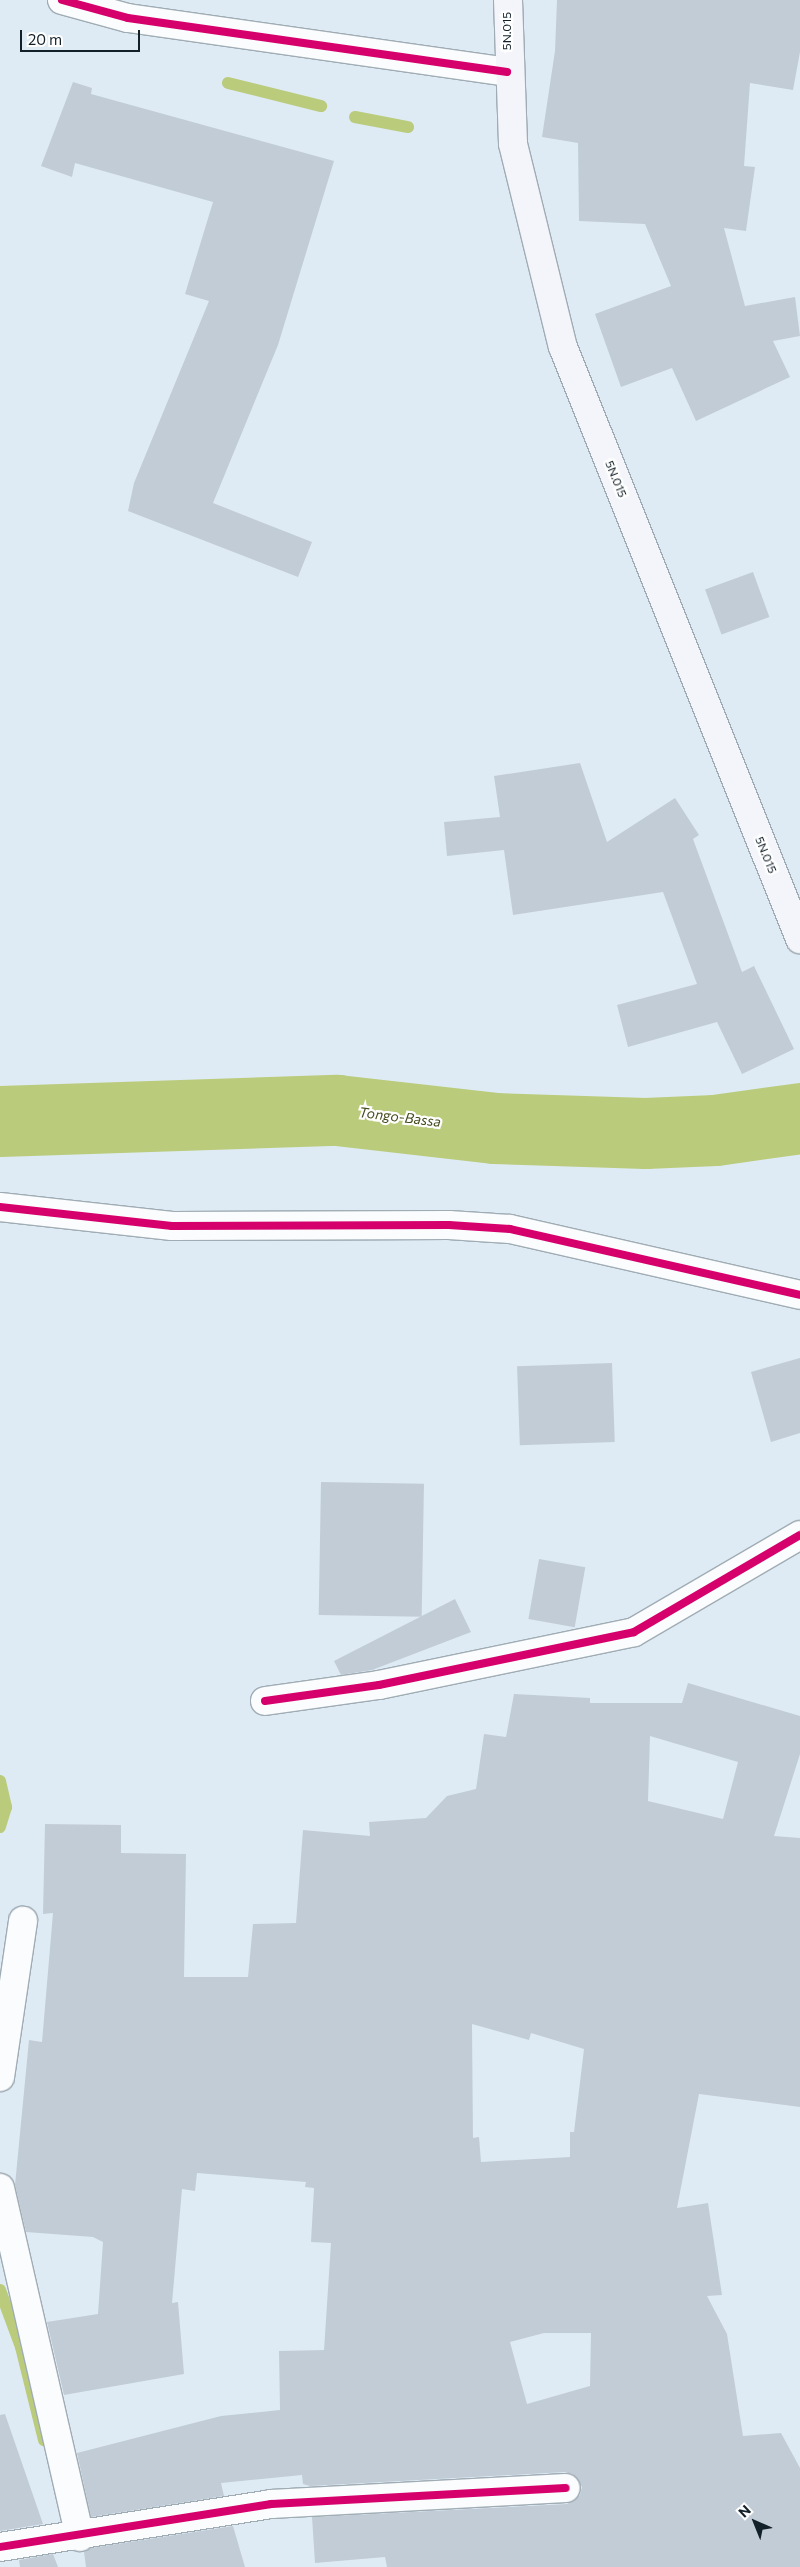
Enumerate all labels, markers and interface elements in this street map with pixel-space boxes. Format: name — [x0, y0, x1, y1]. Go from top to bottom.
street label: 5N.015 — [500, 12, 514, 50]
scale bar — [22, 20, 142, 52]
text: 20 m — [28, 30, 62, 48]
street label: 5N.015 — [602, 458, 630, 500]
street label: 5N.015 — [752, 834, 780, 876]
water label: Tongo-Bassa — [358, 1104, 442, 1130]
north arrow — [730, 2497, 780, 2547]
text: N — [735, 2501, 754, 2521]

